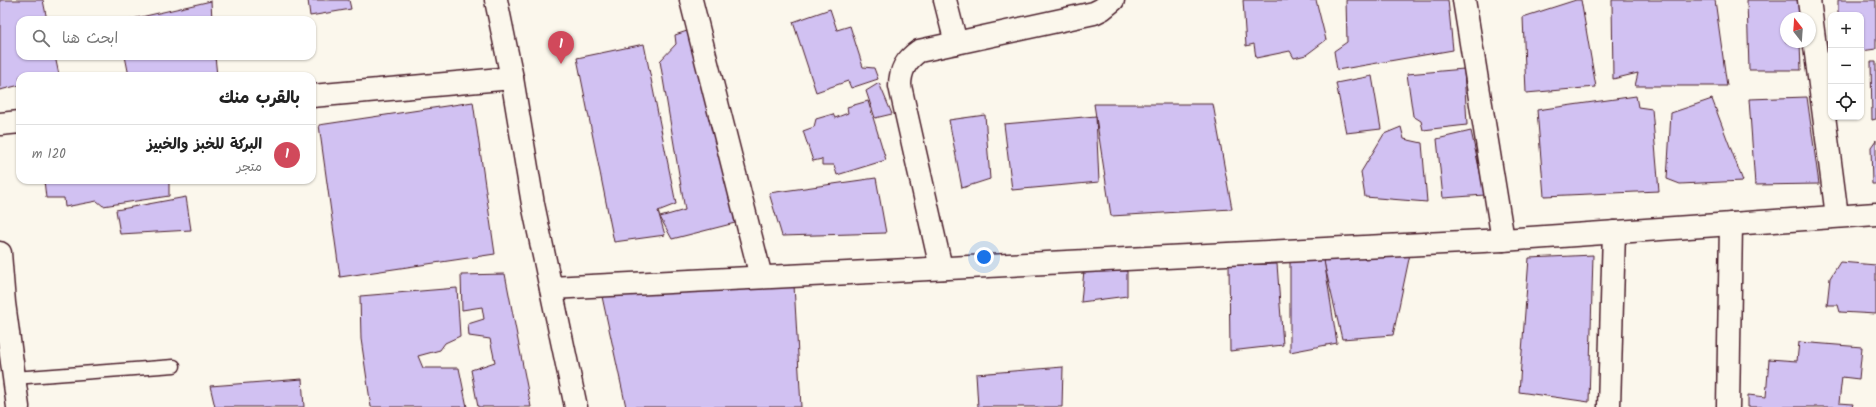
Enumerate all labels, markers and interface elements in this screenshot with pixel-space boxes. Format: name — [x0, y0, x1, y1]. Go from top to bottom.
north arrow — [1780, 12, 1816, 48]
map controls — [1828, 12, 1864, 120]
button: + — [1828, 12, 1864, 48]
search box — [16, 16, 316, 60]
icon: search — [30, 27, 52, 49]
text: ابحث هنا — [62, 27, 118, 51]
pin: 1 — [548, 31, 574, 64]
button: − — [1828, 48, 1864, 84]
button: locate — [1828, 84, 1864, 120]
text: بالقرب منك — [219, 85, 300, 112]
text: البركة للخبز والخبيز — [147, 133, 262, 157]
text: 120 m — [32, 144, 66, 165]
text: 1 — [285, 144, 289, 165]
text: متجر — [237, 157, 262, 178]
your location — [974, 247, 994, 267]

